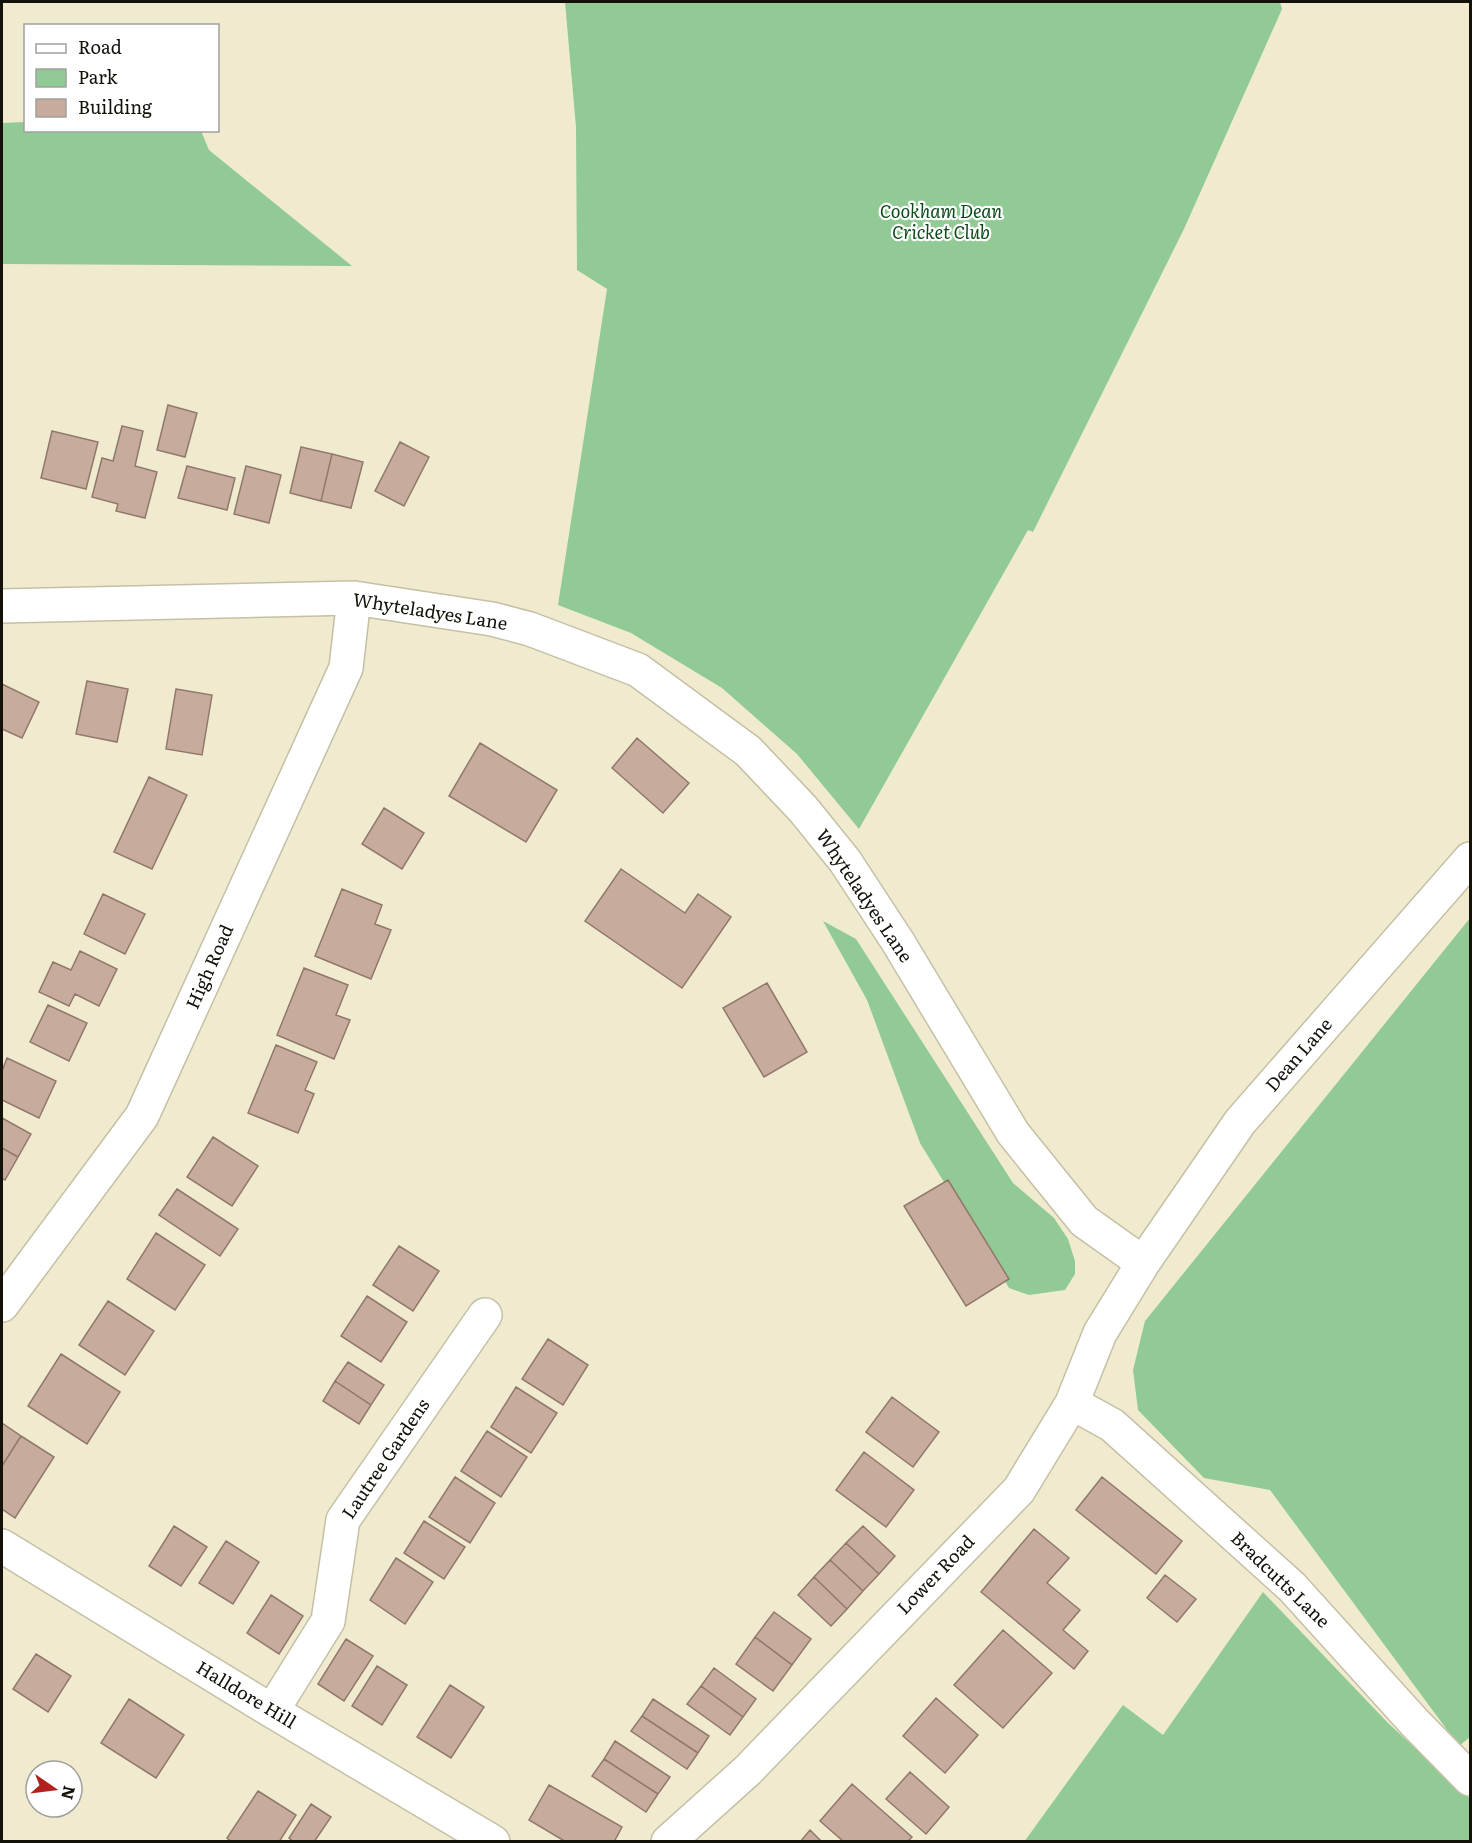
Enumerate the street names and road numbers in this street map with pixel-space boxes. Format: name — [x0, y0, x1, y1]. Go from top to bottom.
street label: Whyteladyes Lane — [351, 585, 509, 636]
street label: Whyteladyes Lane — [810, 823, 920, 967]
street label: High Road — [178, 920, 239, 1013]
street label: Dean Lane — [1258, 1011, 1338, 1097]
street label: Lautree Gardens — [334, 1392, 435, 1524]
street label: Bradcutts Lane — [1225, 1524, 1337, 1633]
street label: Lower Road — [890, 1528, 980, 1620]
street label: Halldore Hill — [192, 1653, 302, 1734]

